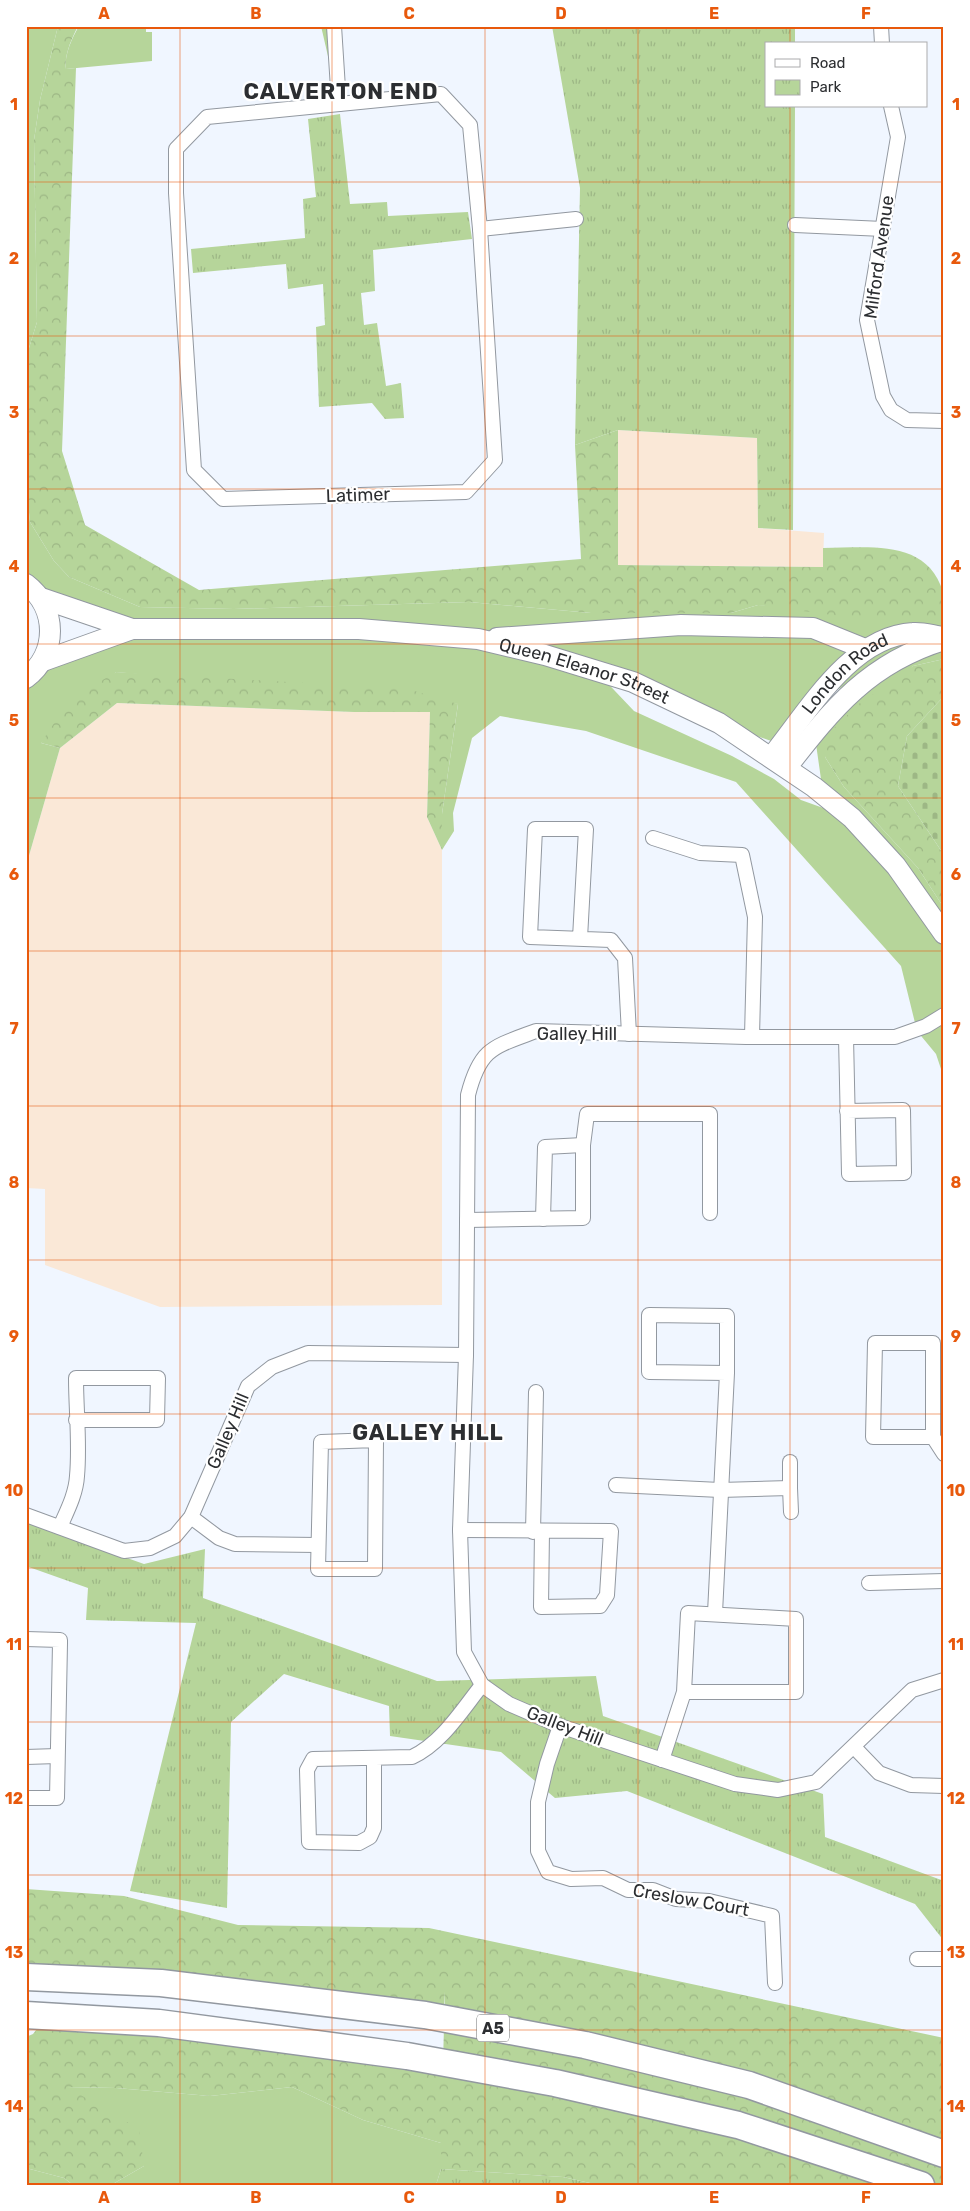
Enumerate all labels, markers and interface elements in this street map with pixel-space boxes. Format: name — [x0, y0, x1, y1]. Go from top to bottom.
text: A — [98, 4, 110, 23]
text: B — [250, 4, 262, 23]
text: C — [403, 4, 415, 23]
text: D — [555, 4, 567, 23]
text: E — [709, 4, 719, 23]
text: F — [861, 4, 871, 23]
legend — [765, 42, 928, 108]
text: Road — [810, 54, 846, 72]
district label: CALVERTON END — [244, 78, 438, 105]
text: Park — [810, 78, 841, 96]
text: 1 — [10, 95, 18, 114]
text: 1 — [952, 95, 960, 114]
street label: Milford Avenue — [859, 194, 899, 320]
text: 2 — [9, 249, 19, 268]
text: 2 — [951, 249, 961, 268]
text: 3 — [9, 403, 19, 422]
text: 3 — [951, 403, 961, 422]
street label: Latimer — [325, 483, 391, 507]
text: 4 — [9, 557, 20, 576]
text: 4 — [951, 557, 962, 576]
street label: London Road — [797, 629, 891, 718]
street label: Queen Eleanor Street — [497, 633, 673, 709]
text: 5 — [9, 711, 19, 730]
text: 5 — [951, 711, 961, 730]
text: 6 — [9, 865, 19, 884]
text: 6 — [951, 865, 961, 884]
text: 7 — [9, 1019, 19, 1038]
text: 7 — [951, 1019, 961, 1038]
street label: Galley Hill — [537, 1023, 617, 1045]
text: 8 — [9, 1173, 20, 1192]
text: 8 — [951, 1173, 962, 1192]
text: 9 — [9, 1327, 19, 1346]
text: 9 — [951, 1327, 961, 1346]
street label: Galley Hill — [202, 1390, 254, 1472]
district label: GALLEY HILL — [352, 1419, 504, 1446]
text: 10 — [5, 1481, 24, 1500]
text: 10 — [947, 1481, 966, 1500]
text: 11 — [6, 1635, 22, 1654]
text: 11 — [948, 1635, 964, 1654]
street label: Galley Hill — [523, 1701, 607, 1751]
text: 12 — [5, 1789, 23, 1808]
text: 12 — [947, 1789, 965, 1808]
street label: Creslow Court — [631, 1879, 751, 1921]
text: 13 — [5, 1943, 23, 1962]
text: 13 — [947, 1943, 965, 1962]
road number: A5 — [477, 2015, 509, 2042]
text: 14 — [5, 2097, 24, 2116]
text: 14 — [947, 2097, 966, 2116]
text: A — [98, 2188, 110, 2207]
text: B — [250, 2188, 262, 2207]
text: C — [403, 2188, 415, 2207]
text: D — [555, 2188, 567, 2207]
text: E — [709, 2188, 719, 2207]
text: F — [861, 2188, 871, 2207]

